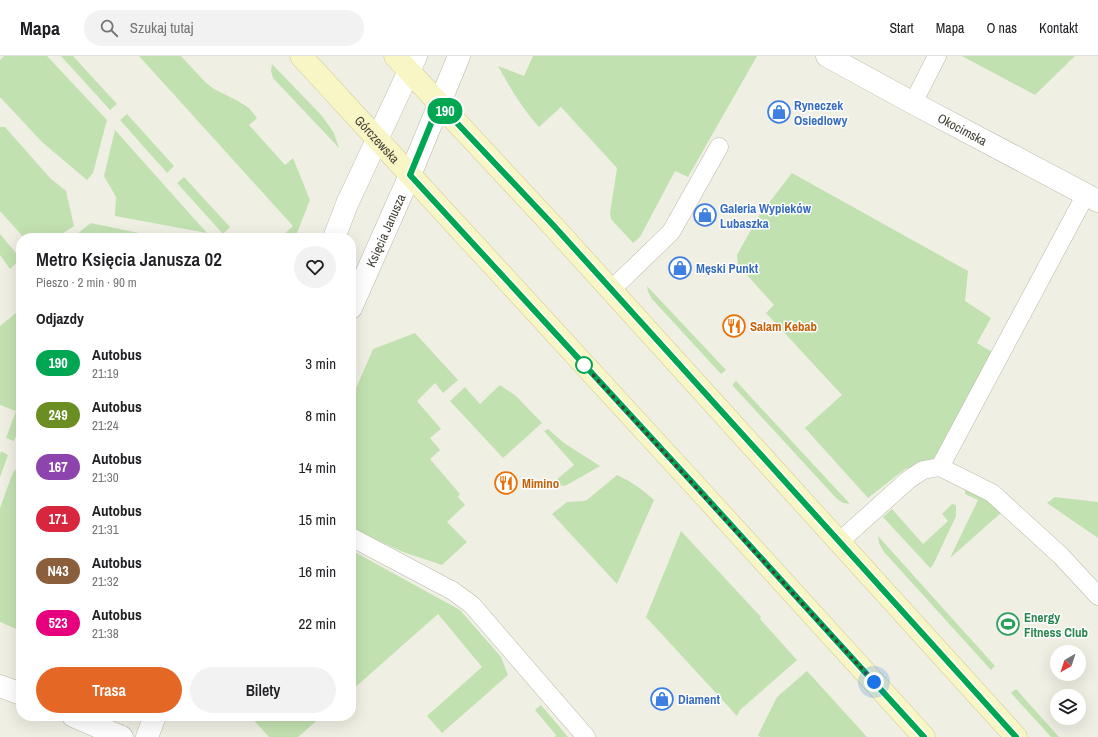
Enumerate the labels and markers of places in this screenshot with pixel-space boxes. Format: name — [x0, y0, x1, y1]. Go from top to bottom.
place label: Ryneczek Osiedlowy — [794, 97, 847, 129]
shop icon: Ryneczek Osiedlowy — [766, 99, 792, 125]
place label: Galeria Wypieków Lubaszka — [720, 200, 812, 232]
shop icon: Galeria Wypieków Lubaszka — [692, 202, 718, 228]
shop icon: Męski Punkt — [667, 255, 693, 281]
place label: Męski Punkt — [696, 260, 759, 277]
restaurant icon: Salam Kebab — [721, 313, 747, 339]
place label: Salam Kebab — [750, 318, 817, 335]
unlabelled marker — [575, 356, 593, 374]
restaurant icon: Mimino — [493, 470, 519, 496]
place label: Mimino — [522, 475, 559, 492]
place label: Energy Fitness Club — [1024, 609, 1088, 641]
sports icon: Energy Fitness Club — [995, 611, 1021, 637]
shop icon: Diament — [649, 686, 675, 712]
place label: Diament — [678, 691, 721, 708]

